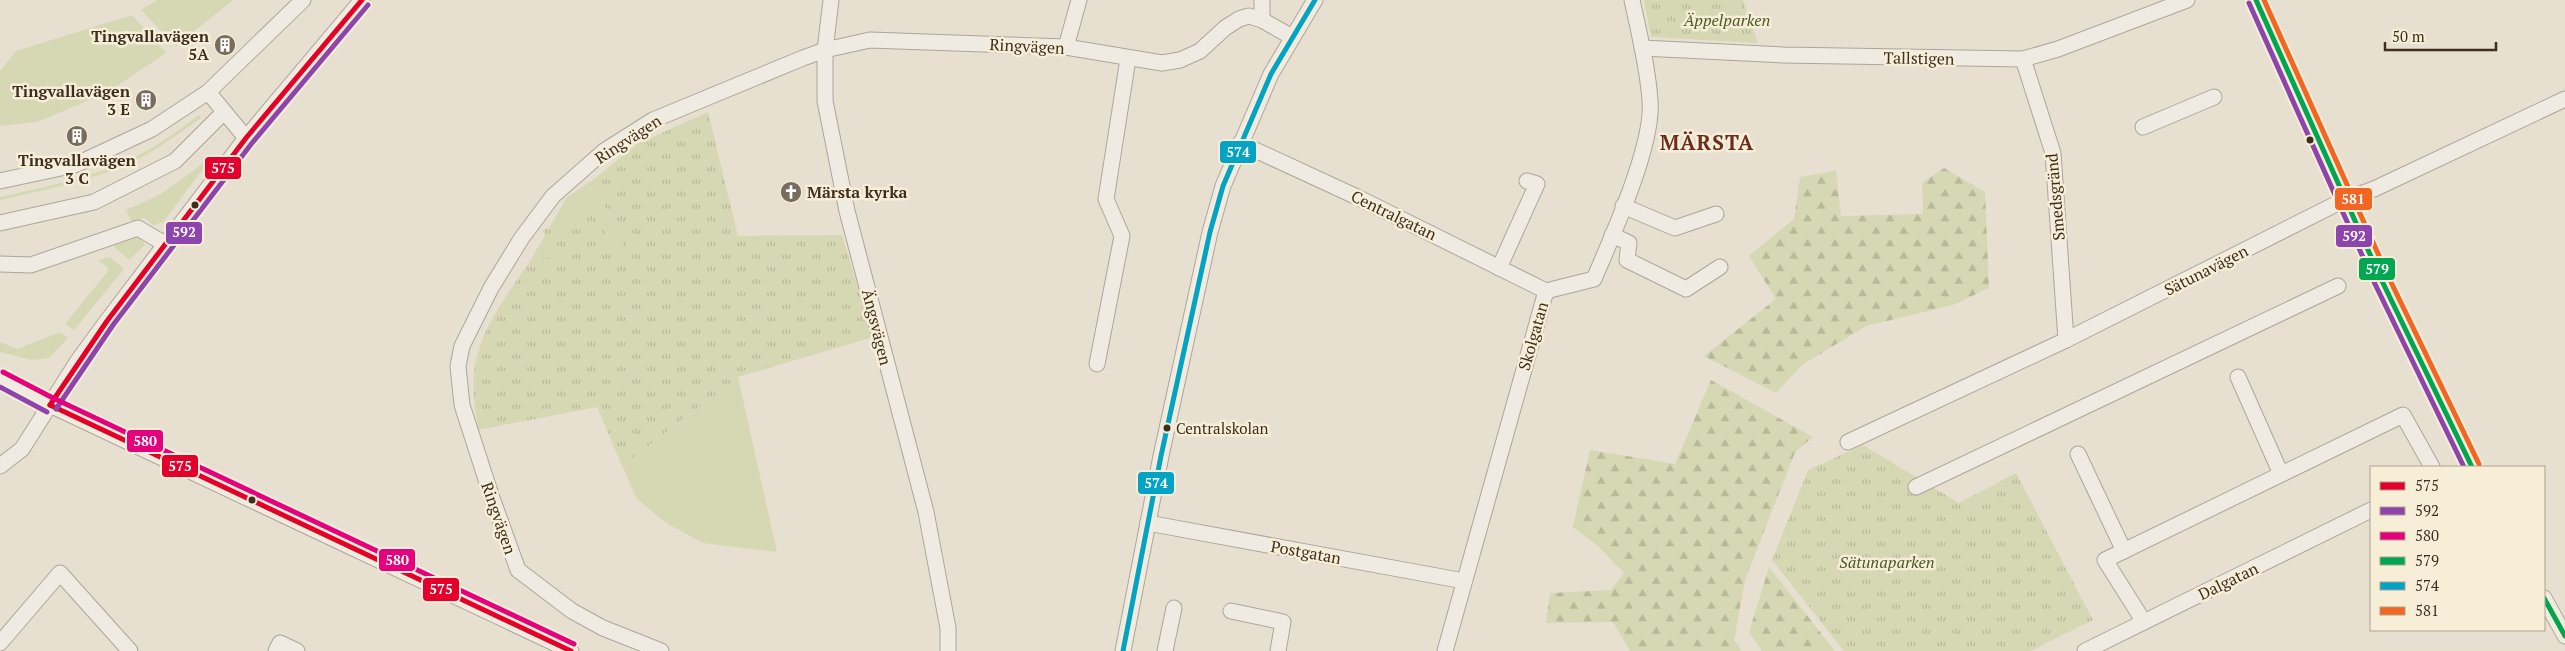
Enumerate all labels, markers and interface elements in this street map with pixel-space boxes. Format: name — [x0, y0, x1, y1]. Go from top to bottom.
park label: Äppelparken — [1683, 9, 1770, 31]
scale bar — [2385, 20, 2496, 52]
place label: Tingvallavägen 5A — [91, 25, 210, 65]
text: 50 m — [2392, 26, 2425, 46]
building icon: Tingvallavägen 5A — [213, 33, 237, 57]
street label: Ringvägen — [989, 33, 1066, 59]
street label: Tallstigen — [1883, 46, 1955, 70]
place label: Tingvallavägen 3 E — [12, 80, 131, 120]
building icon: Tingvallavägen 3 E — [134, 88, 158, 112]
street label: Ringvägen — [591, 109, 666, 169]
building icon: Tingvallavägen 3 C — [65, 124, 89, 148]
district label: MÄRSTA — [1660, 128, 1754, 156]
unlabelled marker — [2305, 135, 2315, 145]
line badge: 574 — [1219, 140, 1257, 164]
text: 574 — [1226, 142, 1250, 161]
place label: Tingvallavägen 3 C — [18, 149, 137, 189]
street label: Smedsgränd — [2040, 152, 2070, 241]
line badge: 575 — [204, 156, 242, 180]
text: 575 — [211, 158, 235, 177]
church icon: Märsta kyrka — [779, 180, 803, 204]
place label: Märsta kyrka — [807, 181, 908, 203]
street label: Centralgatan — [1348, 185, 1441, 245]
line badge: 581 — [2334, 187, 2373, 211]
text: 581 — [2341, 189, 2365, 208]
unlabelled marker — [190, 200, 200, 210]
line badge: 592 — [165, 221, 203, 245]
text: 592 — [172, 222, 196, 241]
line badge: 592 — [2335, 224, 2373, 248]
text: 592 — [2342, 226, 2366, 245]
street label: Sätunavägen — [2160, 239, 2252, 301]
line badge: 579 — [2358, 257, 2396, 281]
text: 579 — [2365, 259, 2389, 278]
street label: Ängsvägen — [857, 287, 897, 368]
street label: Skolgatan — [1513, 299, 1553, 373]
place label: Centralskolan — [1176, 418, 1269, 438]
marker: Centralskolan — [1162, 423, 1172, 433]
line badge: 580 — [126, 429, 164, 453]
text: 580 — [133, 431, 157, 450]
line badge: 575 — [161, 454, 199, 478]
text: 575 — [168, 456, 192, 475]
legend — [2370, 466, 2545, 631]
line badge: 574 — [1137, 471, 1175, 495]
text: 574 — [1144, 473, 1168, 492]
text: 575 — [2415, 475, 2439, 495]
street label: Ringvägen — [476, 479, 522, 558]
unlabelled marker — [247, 495, 257, 505]
text: 592 — [2415, 500, 2439, 520]
text: 580 — [2415, 525, 2439, 545]
street label: Postgatan — [1269, 535, 1343, 569]
line badge: 580 — [378, 548, 416, 572]
text: 580 — [385, 550, 409, 569]
text: 579 — [2415, 550, 2439, 570]
park label: Sätunaparken — [1839, 551, 1935, 573]
street label: Dalgatan — [2194, 557, 2262, 605]
text: 574 — [2415, 575, 2439, 595]
line badge: 575 — [422, 577, 460, 602]
text: 575 — [429, 579, 453, 598]
text: 581 — [2415, 600, 2439, 620]

